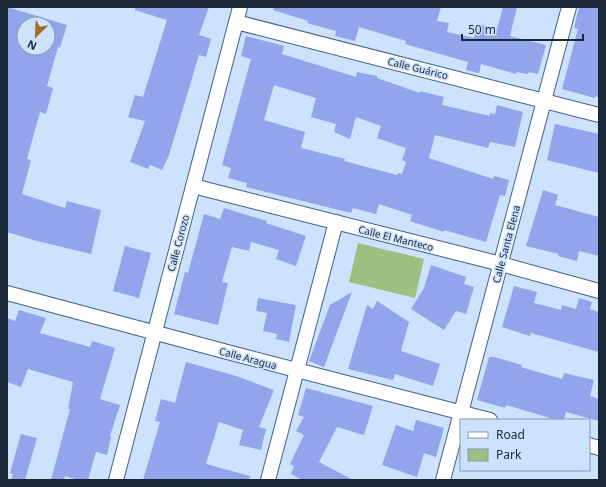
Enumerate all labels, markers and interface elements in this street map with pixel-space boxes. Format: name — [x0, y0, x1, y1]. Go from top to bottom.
north arrow — [16, 16, 56, 56]
scale bar — [462, 16, 583, 42]
text: 50 m — [468, 21, 496, 38]
text: N — [25, 37, 39, 54]
street label: Calle Guárico — [386, 54, 450, 82]
street label: Calle Santa Elena — [489, 204, 523, 284]
street label: Calle Corozo — [164, 213, 192, 273]
street label: Calle El Manteco — [357, 222, 435, 254]
street label: Calle Aragua — [218, 344, 278, 372]
legend — [460, 419, 590, 471]
text: Road — [496, 426, 525, 443]
text: Park — [496, 446, 522, 463]

